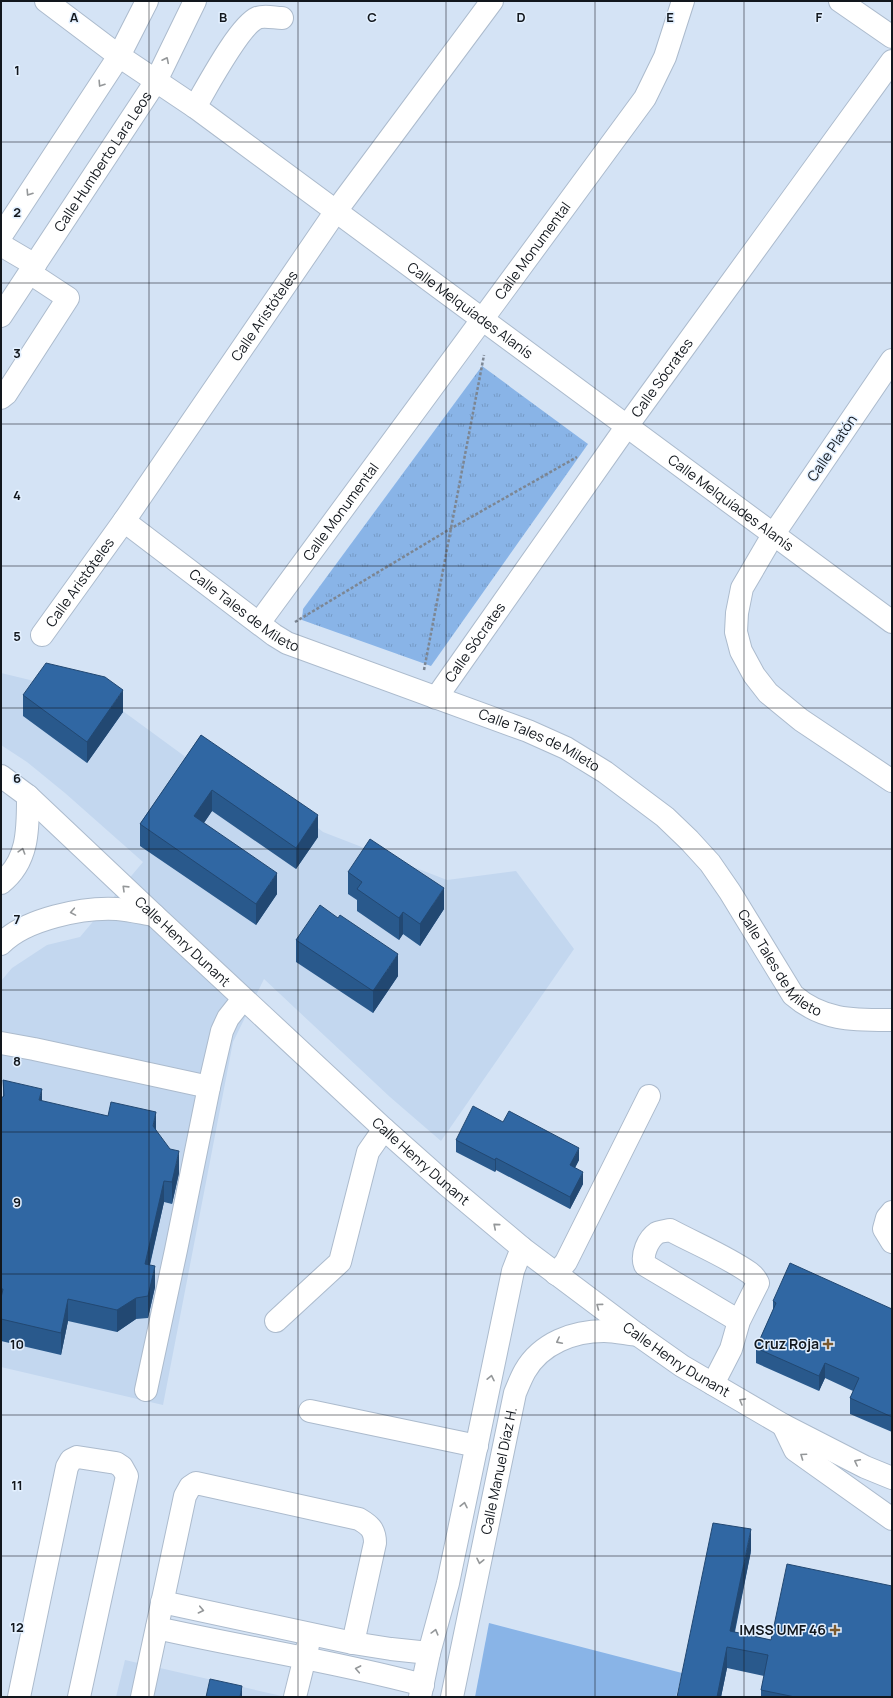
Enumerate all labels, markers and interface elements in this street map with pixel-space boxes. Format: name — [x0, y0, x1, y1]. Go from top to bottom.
text: A — [70, 8, 79, 26]
text: B — [219, 8, 227, 26]
text: C — [367, 8, 377, 26]
text: D — [516, 8, 526, 26]
text: E — [666, 8, 674, 26]
text: F — [816, 8, 823, 26]
one-way arrow — [161, 57, 169, 65]
text: 1 — [14, 61, 20, 79]
one-way arrow — [98, 80, 106, 87]
street label: Calle Humberto Lara Leos — [49, 87, 156, 235]
one-way arrow — [27, 188, 34, 195]
street label: Calle Monumental — [490, 198, 575, 303]
text: 2 — [13, 203, 21, 221]
street label: Calle Melquíades Alanís — [404, 257, 537, 363]
street label: Calle Aristóteles — [226, 266, 302, 365]
street label: Calle Sócrates — [626, 334, 697, 421]
text: 3 — [13, 344, 21, 362]
street label: Calle Platón — [802, 411, 861, 485]
street label: Calle Melquíades Alanís — [664, 450, 798, 555]
street label: Calle Monumental — [298, 459, 383, 564]
text: 4 — [13, 486, 21, 504]
street label: Calle Aristóteles — [41, 533, 118, 630]
street label: Calle Tales de Mileto — [186, 564, 302, 656]
street label: Calle Sócrates — [440, 598, 509, 686]
text: 5 — [13, 627, 21, 645]
street label: Calle Tales de Mileto — [476, 704, 604, 776]
text: 6 — [13, 769, 21, 787]
one-way arrow — [17, 848, 26, 855]
one-way arrow — [122, 885, 130, 893]
street label: Calle Henry Dunant — [131, 892, 235, 991]
street label: Calle Tales de Mileto — [734, 905, 825, 1020]
one-way arrow — [70, 908, 76, 916]
text: 7 — [14, 910, 21, 928]
text: 8 — [13, 1052, 21, 1070]
street label: Calle Henry Dunant — [368, 1113, 474, 1209]
text: 9 — [13, 1193, 21, 1211]
one-way arrow — [494, 1224, 501, 1231]
one-way arrow — [596, 1303, 603, 1310]
street label: Calle Henry Dunant — [619, 1317, 734, 1401]
place label: Cruz Roja — [754, 1334, 819, 1353]
text: 10 — [10, 1335, 24, 1353]
one-way arrow — [556, 1336, 563, 1344]
marker: Cruz Roja — [822, 1338, 834, 1350]
one-way arrow — [486, 1375, 494, 1381]
one-way arrow — [739, 1399, 746, 1406]
street label: Calle Manuel Díaz H. — [476, 1405, 521, 1536]
one-way arrow — [801, 1454, 808, 1461]
one-way arrow — [853, 1459, 861, 1467]
text: 11 — [11, 1476, 23, 1494]
one-way arrow — [460, 1502, 468, 1508]
one-way arrow — [476, 1558, 484, 1564]
one-way arrow — [197, 1606, 204, 1614]
text: 12 — [10, 1618, 24, 1636]
place label: IMSS UMF 46 — [739, 1620, 826, 1639]
marker: IMSS UMF 46 — [829, 1624, 841, 1636]
one-way arrow — [430, 1628, 439, 1635]
one-way arrow — [354, 1666, 361, 1674]

